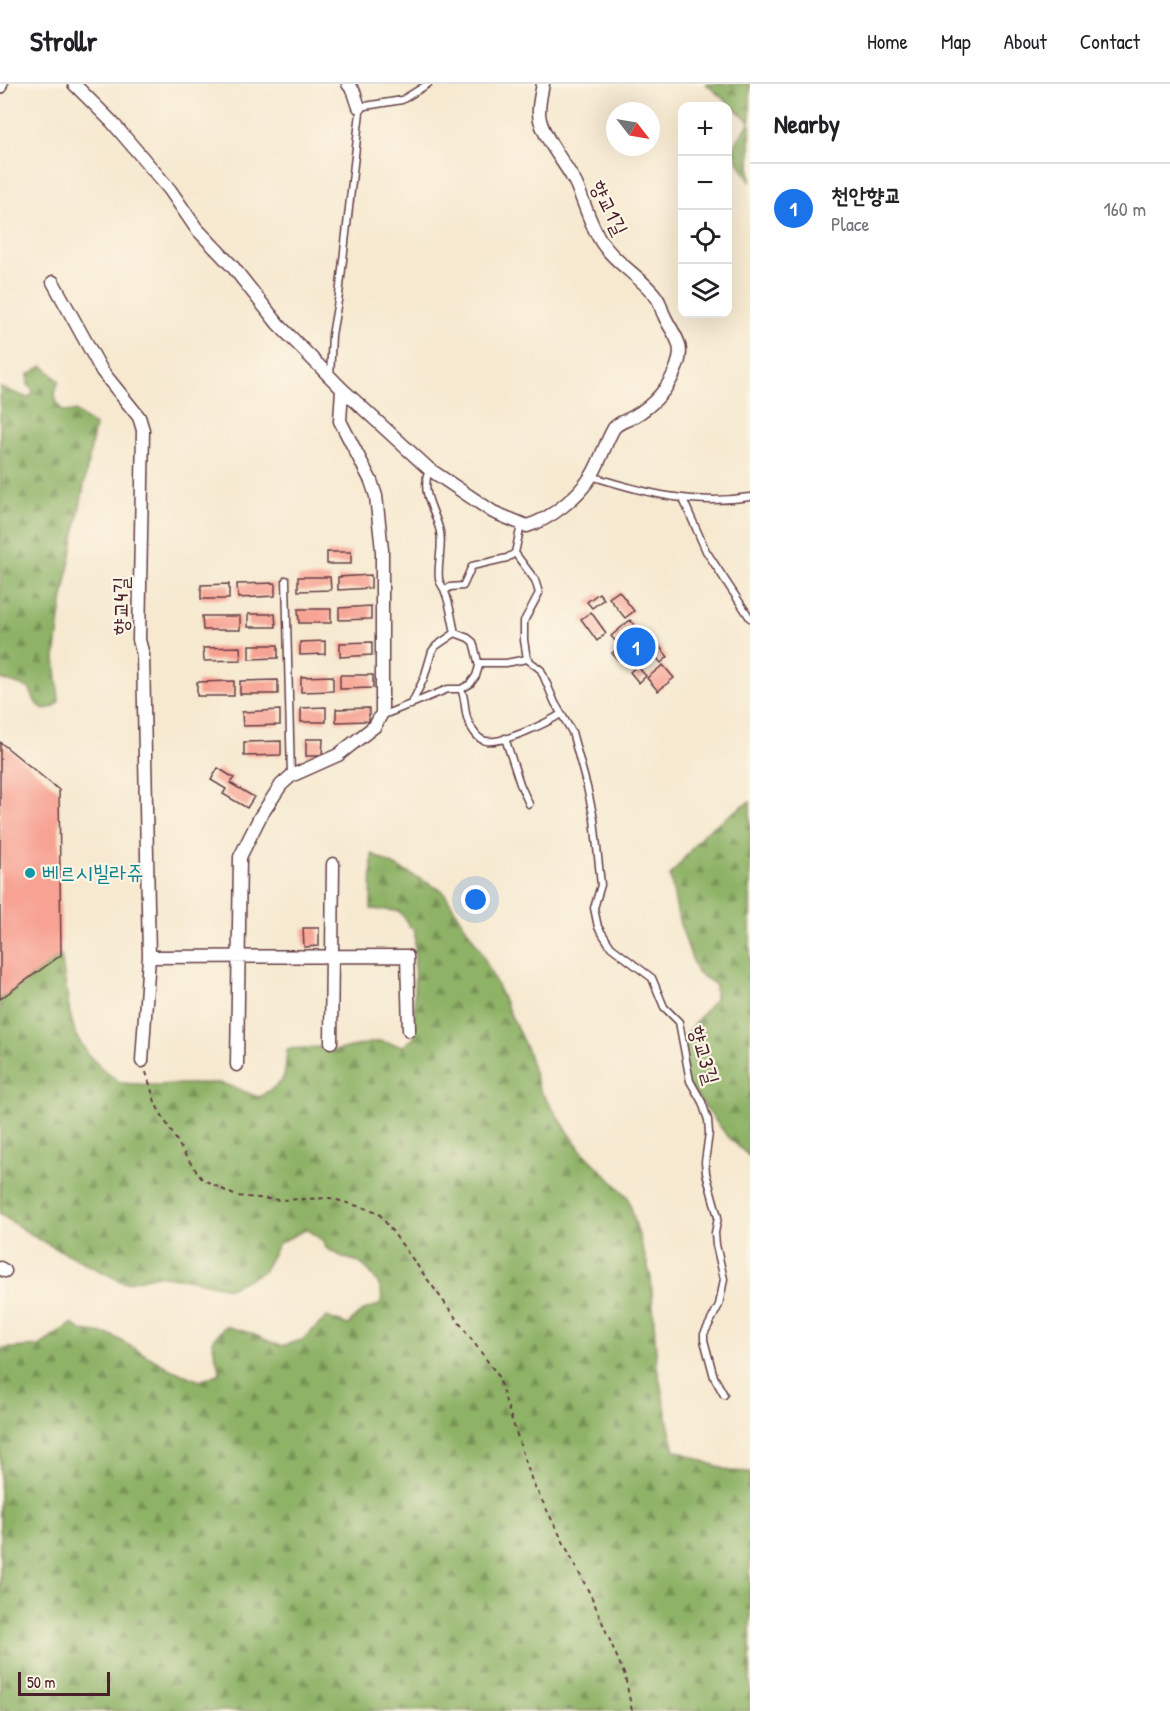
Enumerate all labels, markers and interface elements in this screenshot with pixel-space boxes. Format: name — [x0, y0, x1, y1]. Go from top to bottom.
text: Strollr — [30, 22, 97, 60]
text: Home — [867, 27, 908, 56]
text: Map — [941, 27, 971, 56]
text: About — [1004, 27, 1047, 56]
text: Contact — [1080, 27, 1140, 56]
north arrow — [606, 102, 660, 156]
map controls — [678, 102, 732, 318]
button: + — [678, 102, 732, 156]
text: Nearby — [774, 106, 840, 141]
button: − — [678, 156, 732, 210]
street label: 향교1길 — [584, 175, 635, 240]
text: 천안향교 — [831, 180, 902, 210]
text: 1 — [790, 195, 797, 222]
text: 160 m — [1104, 195, 1146, 222]
button: locate — [678, 210, 732, 264]
text: Place — [831, 210, 870, 237]
button: layers — [678, 264, 732, 318]
street label: 향교4길 — [106, 577, 135, 635]
pin: 1 — [616, 624, 656, 670]
place label: 베르시빌라쥬 — [42, 858, 143, 887]
marker: 베르시빌라쥬 — [23, 866, 37, 880]
your location — [461, 885, 490, 914]
street label: 향교3길 — [682, 1022, 727, 1088]
scale bar — [18, 1669, 110, 1696]
text: 50 m — [27, 1671, 56, 1693]

